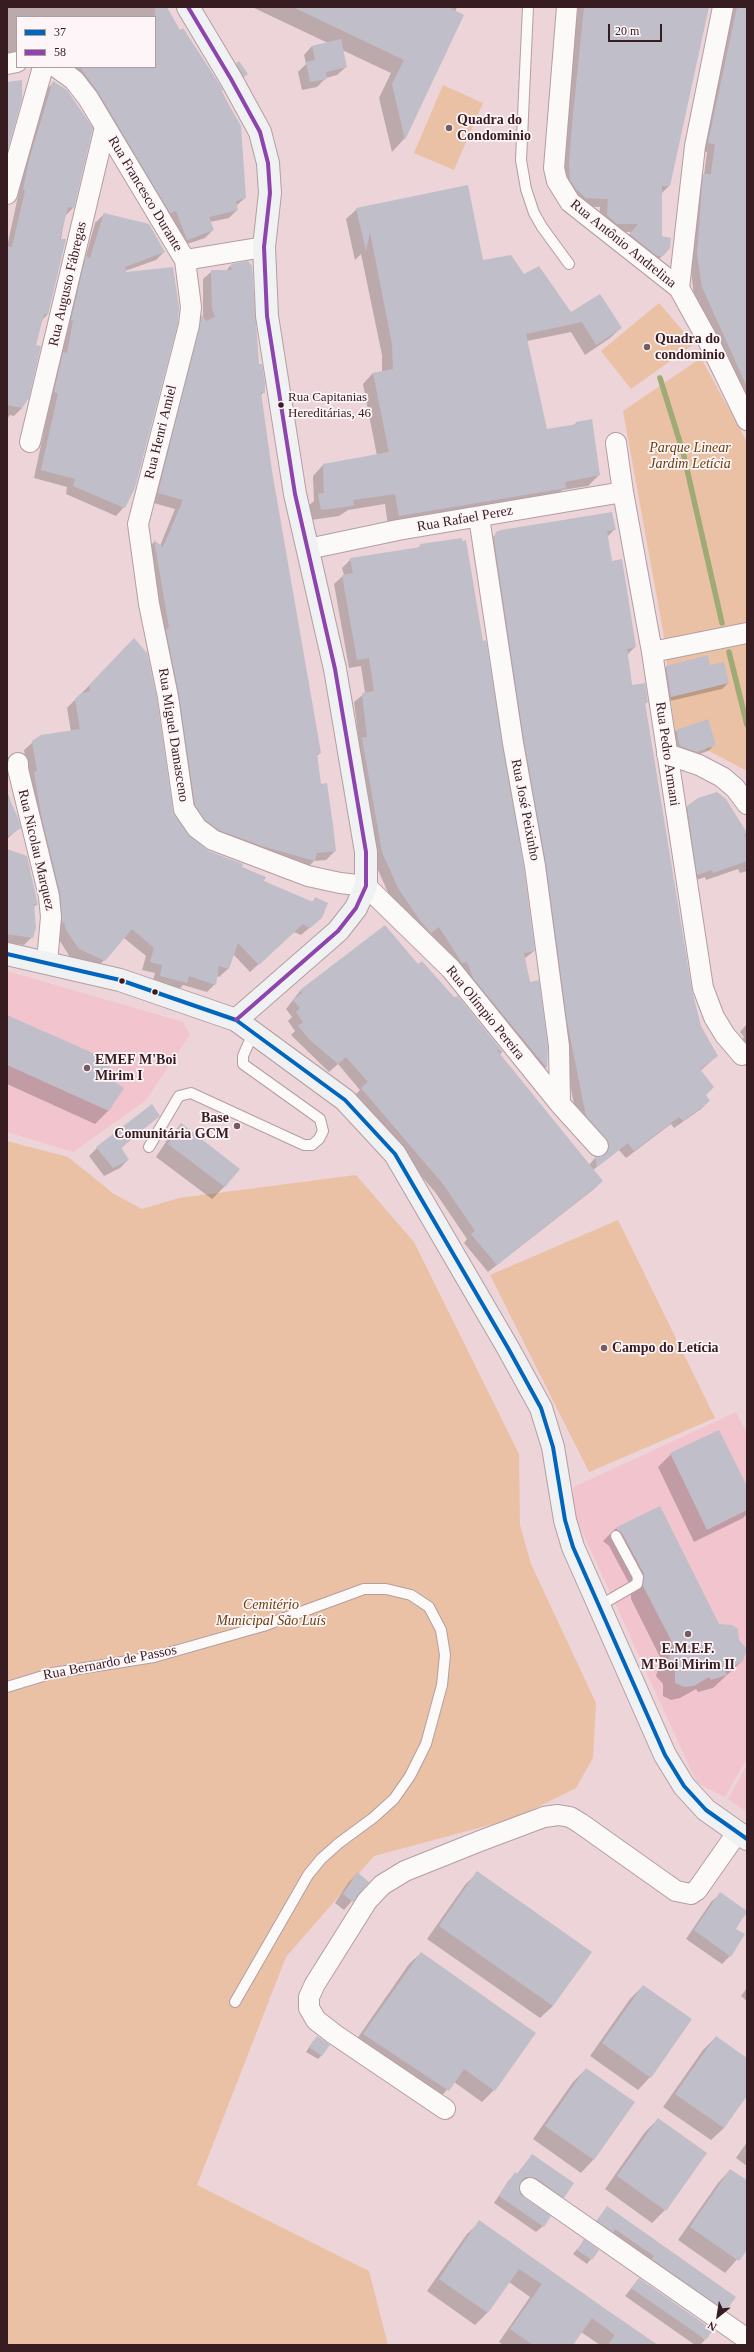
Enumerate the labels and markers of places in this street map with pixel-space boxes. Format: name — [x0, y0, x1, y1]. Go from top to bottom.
place label: Quadra do Condominio — [457, 112, 531, 144]
marker: Quadra do Condominio — [444, 123, 454, 133]
place label: Quadra do condominio — [655, 331, 725, 364]
marker: Quadra do condominio — [642, 342, 652, 352]
place label: Rua Capitanias Hereditárias, 46 — [288, 390, 371, 421]
marker: Rua Capitanias Hereditárias, 46 — [276, 400, 286, 410]
unlabelled marker — [117, 976, 127, 986]
unlabelled marker — [150, 987, 160, 997]
place label: EMEF M'Boi Mirim I — [95, 1052, 176, 1084]
marker: EMEF M'Boi Mirim I — [82, 1063, 92, 1073]
place label: Base Comunitária GCM — [114, 1110, 229, 1142]
marker: Base Comunitária GCM — [232, 1121, 242, 1131]
place label: Campo do Letícia — [612, 1340, 719, 1356]
marker: Campo do Letícia — [599, 1343, 609, 1353]
marker: E.M.E.F. M'Boi Mirim II — [683, 1629, 693, 1639]
place label: E.M.E.F. M'Boi Mirim II — [641, 1641, 735, 1674]

